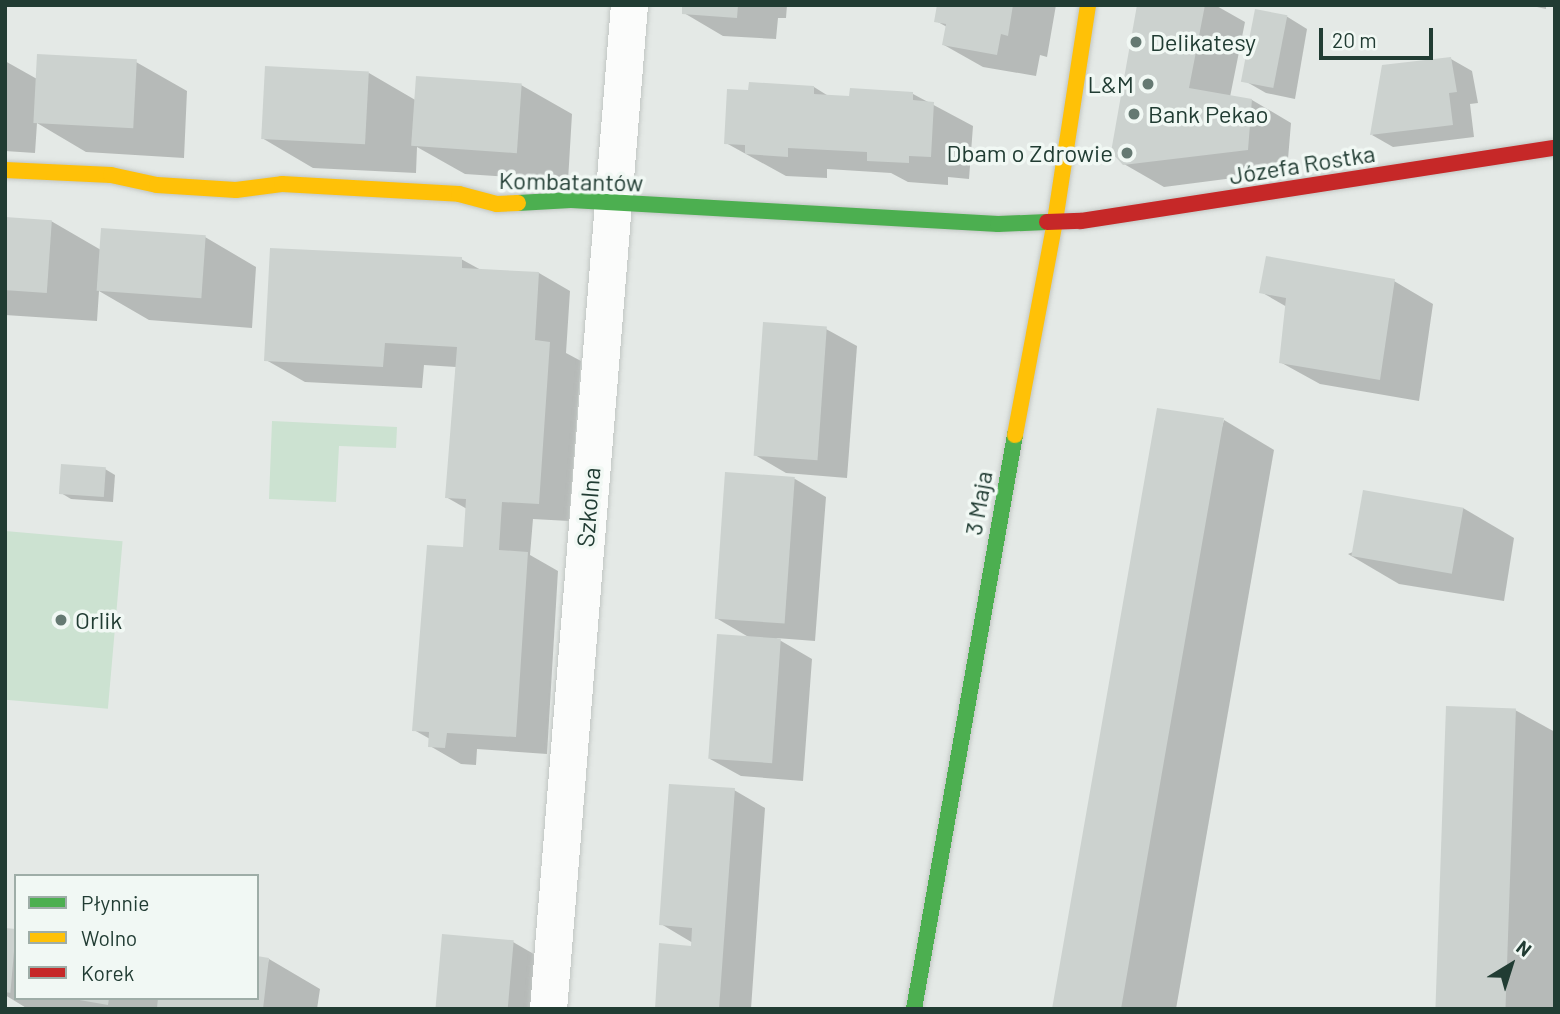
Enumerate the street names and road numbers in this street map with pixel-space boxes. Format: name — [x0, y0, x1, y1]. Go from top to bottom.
street label: Józefa Rostka — [1227, 138, 1377, 190]
street label: Kombatantów — [499, 165, 643, 197]
street label: Szkolna — [570, 466, 606, 548]
street label: 3 Maja — [958, 469, 998, 537]

